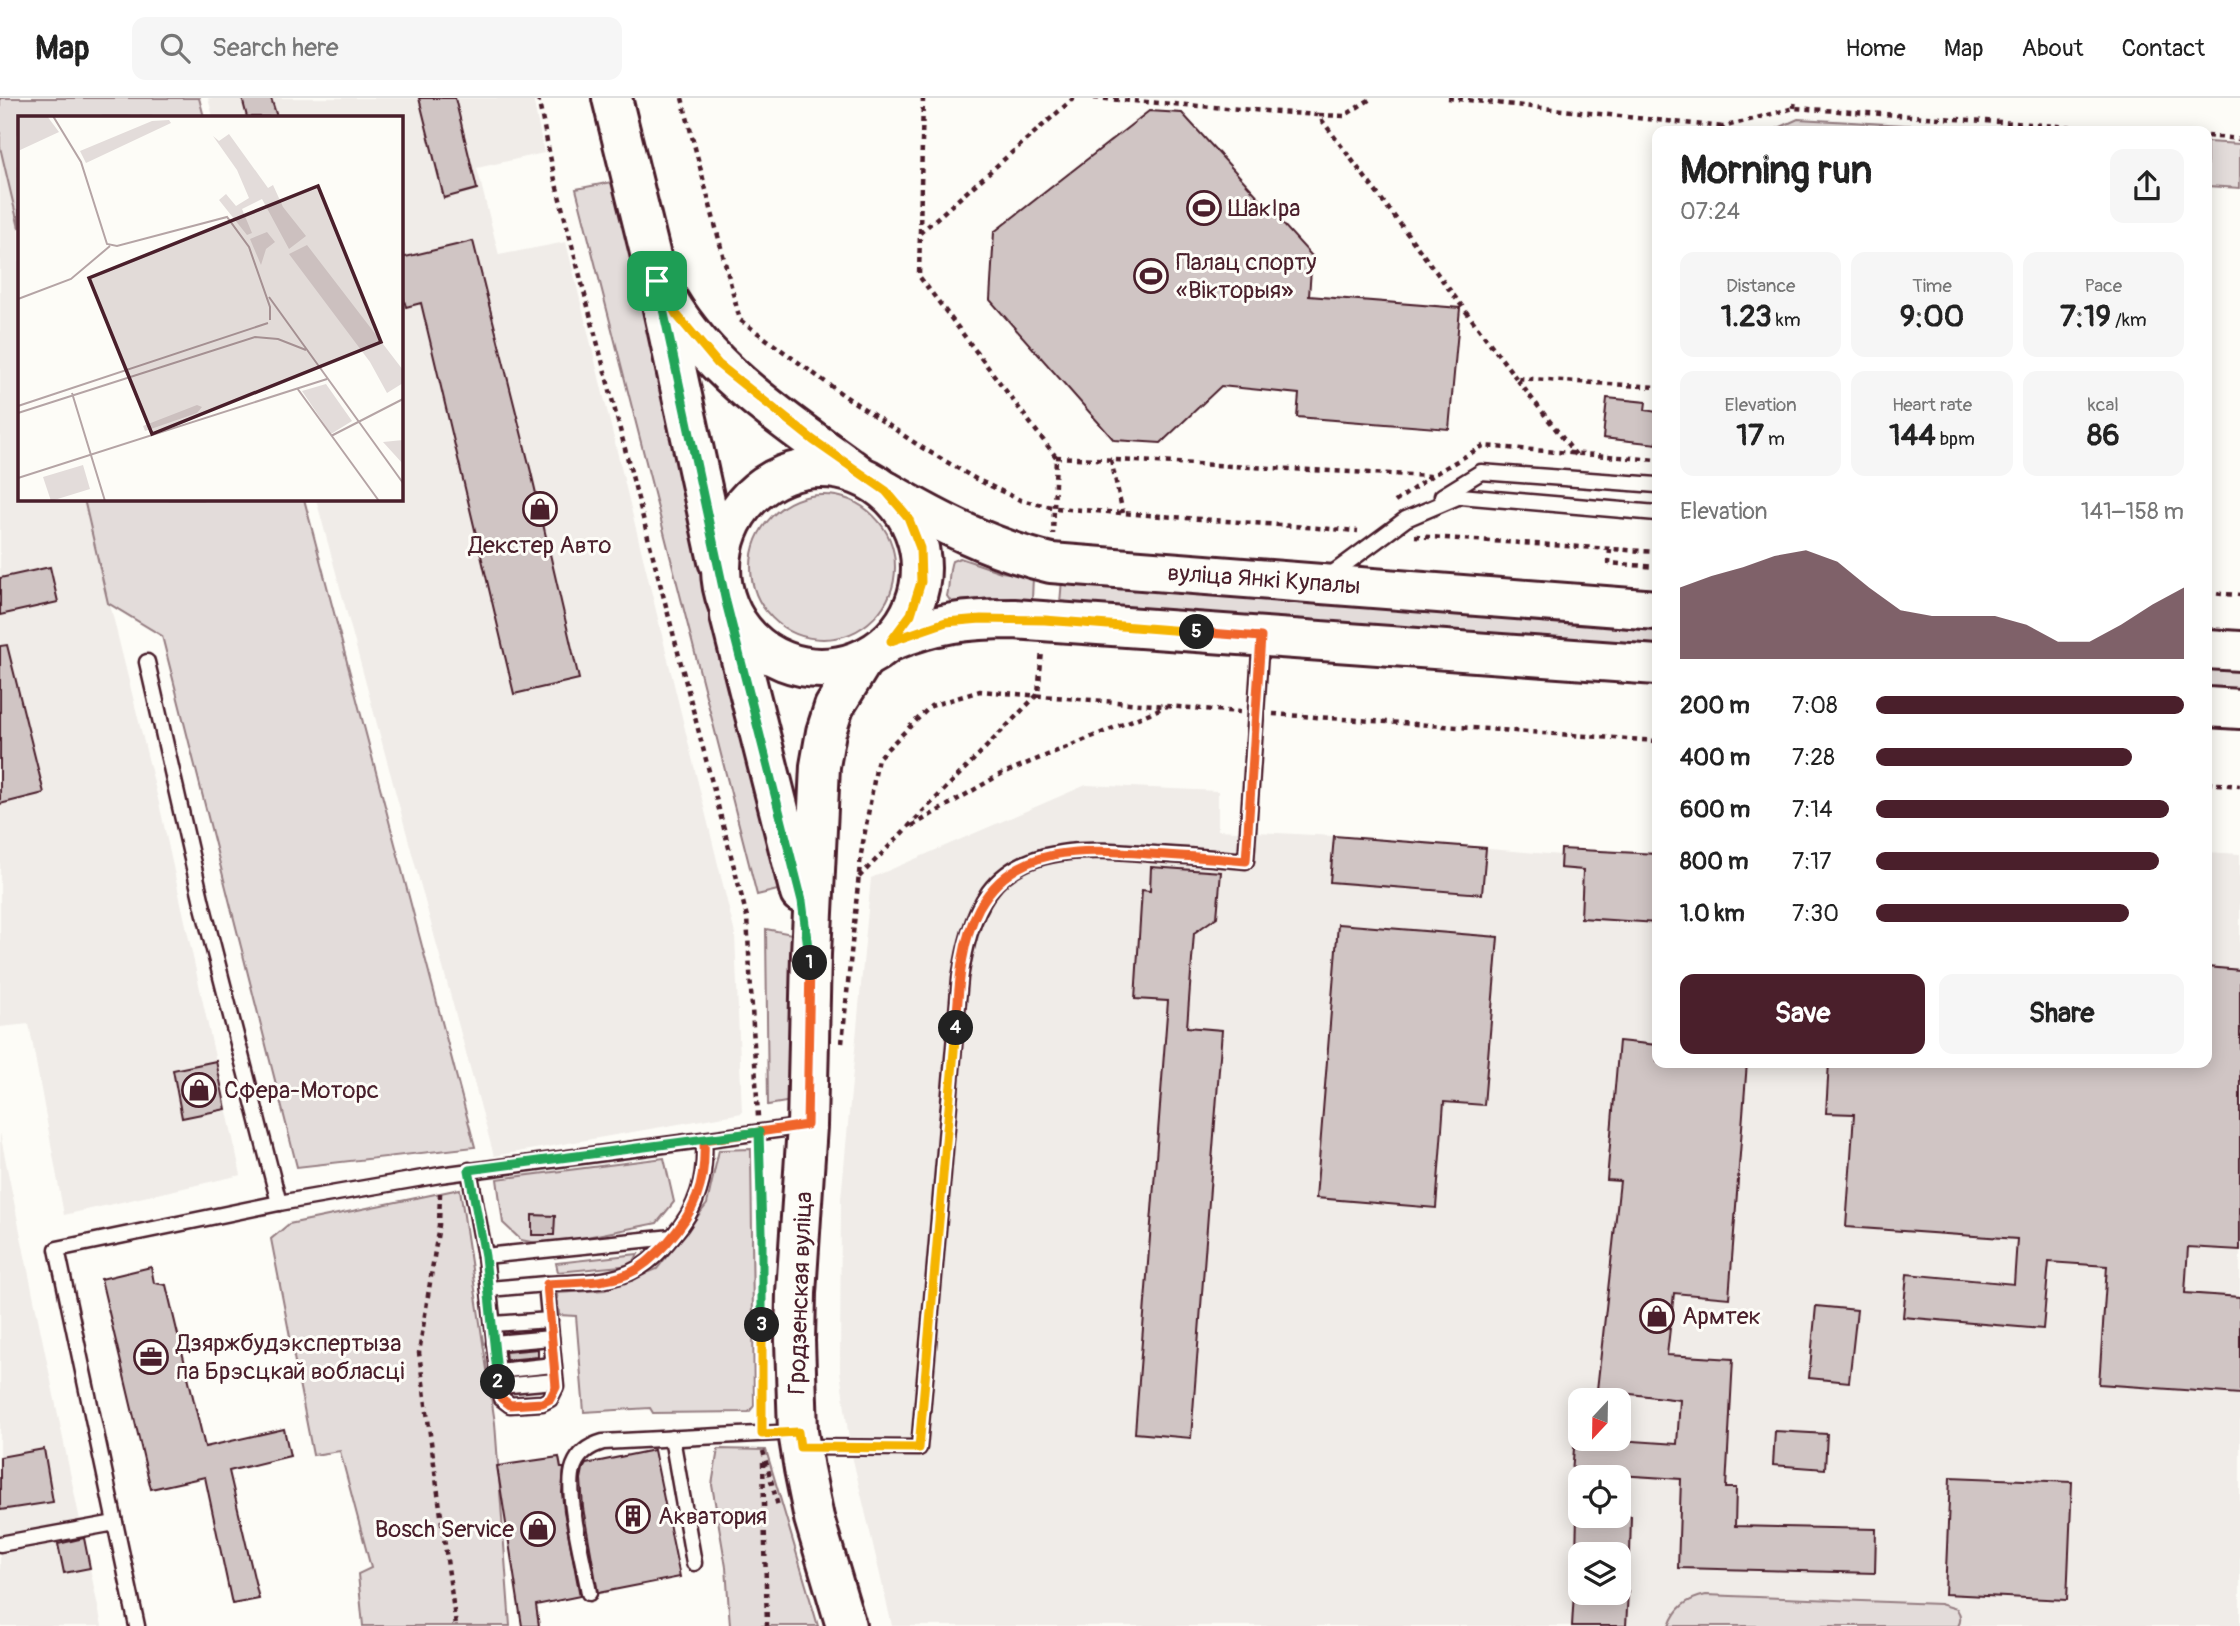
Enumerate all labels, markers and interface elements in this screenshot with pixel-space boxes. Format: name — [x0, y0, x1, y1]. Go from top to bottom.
search box — [132, 17, 622, 80]
text: Map — [35, 28, 90, 69]
icon: search — [156, 29, 194, 67]
text: Search here — [212, 32, 339, 64]
text: Home — [1845, 34, 1906, 63]
text: Map — [1944, 34, 1984, 63]
text: About — [2022, 34, 2084, 63]
text: Contact — [2122, 34, 2205, 63]
inset map — [18, 116, 402, 500]
text: Morning run — [1680, 147, 1872, 195]
button: share — [2110, 149, 2184, 223]
sports icon: ШакІра — [1185, 189, 1223, 227]
place label: ШакІра — [1228, 194, 1300, 223]
text: 07:24 — [1680, 197, 1740, 226]
place label: Палац спорту «Вікторыя» — [1176, 248, 1317, 305]
pin — [627, 251, 687, 311]
sports icon: Палац спорту «Вікторыя» — [1132, 257, 1170, 295]
icon: arrive — [638, 262, 676, 300]
text: Distance — [1726, 274, 1795, 298]
text: Time — [1912, 274, 1952, 298]
text: Pace — [2085, 274, 2122, 298]
text: 1.23 — [1721, 298, 1772, 335]
text: 9:00 — [1900, 298, 1964, 335]
text: 7:19 — [2060, 298, 2111, 335]
text: km — [1772, 308, 1801, 332]
text: /km — [2111, 308, 2147, 332]
text: Elevation — [1724, 393, 1797, 417]
text: Heart rate — [1892, 393, 1972, 417]
text: kcal — [2088, 393, 2119, 417]
text: 17 — [1736, 417, 1764, 454]
text: 144 — [1889, 417, 1936, 454]
text: 86 — [2087, 417, 2120, 454]
text: m — [1764, 427, 1785, 451]
text: bpm — [1936, 427, 1975, 451]
shop icon: Декстер Авто — [521, 490, 559, 528]
text: Elevation — [1680, 497, 1768, 526]
text: 141–158 m — [2081, 497, 2184, 526]
place label: Декстер Авто — [467, 531, 612, 560]
street label: вуліца Янкі Купалы — [1166, 558, 1362, 601]
pin: 5 — [1180, 614, 1214, 650]
text: 5 — [1191, 619, 1202, 643]
text: 200 m — [1680, 691, 1750, 720]
text: 7:08 — [1792, 691, 1838, 720]
text: 400 m — [1680, 743, 1750, 772]
text: 7:28 — [1792, 743, 1835, 772]
text: 600 m — [1680, 795, 1750, 824]
text: 7:14 — [1792, 795, 1833, 824]
text: 800 m — [1680, 847, 1748, 876]
text: 7:17 — [1792, 847, 1831, 876]
text: 1.0 km — [1680, 899, 1745, 928]
text: 7:30 — [1792, 899, 1839, 928]
pin: 1 — [792, 946, 828, 980]
text: 1 — [806, 950, 813, 974]
button: Save — [1680, 974, 1925, 1054]
button: Share — [1939, 974, 2184, 1054]
pin: 4 — [939, 1010, 974, 1046]
text: 4 — [950, 1015, 961, 1039]
shop icon: Сфера-Моторс — [180, 1071, 218, 1109]
place label: Сфера-Моторс — [224, 1076, 379, 1105]
street label: Гродзенская вуліца — [782, 1191, 819, 1395]
shop icon: Армтек — [1638, 1297, 1676, 1335]
place label: Армтек — [1682, 1302, 1761, 1331]
pin: 3 — [744, 1308, 780, 1342]
text: 3 — [756, 1312, 767, 1336]
place label: Дзяржбудэкспертыза па Брэсцкай вобласці — [175, 1329, 404, 1386]
office icon: Дзяржбудэкспертыза па Брэсцкай вобласці — [132, 1338, 170, 1376]
pin: 2 — [480, 1364, 516, 1400]
text: 2 — [492, 1369, 503, 1393]
north arrow — [1568, 1388, 1631, 1451]
map controls — [1568, 1388, 1631, 1605]
button: locate — [1568, 1465, 1631, 1528]
building icon: Акватория — [614, 1497, 652, 1535]
place label: Акватория — [658, 1502, 767, 1531]
shop icon: Bosch Service — [519, 1510, 557, 1548]
place label: Bosch Service — [375, 1515, 514, 1544]
button: layers — [1568, 1542, 1631, 1605]

